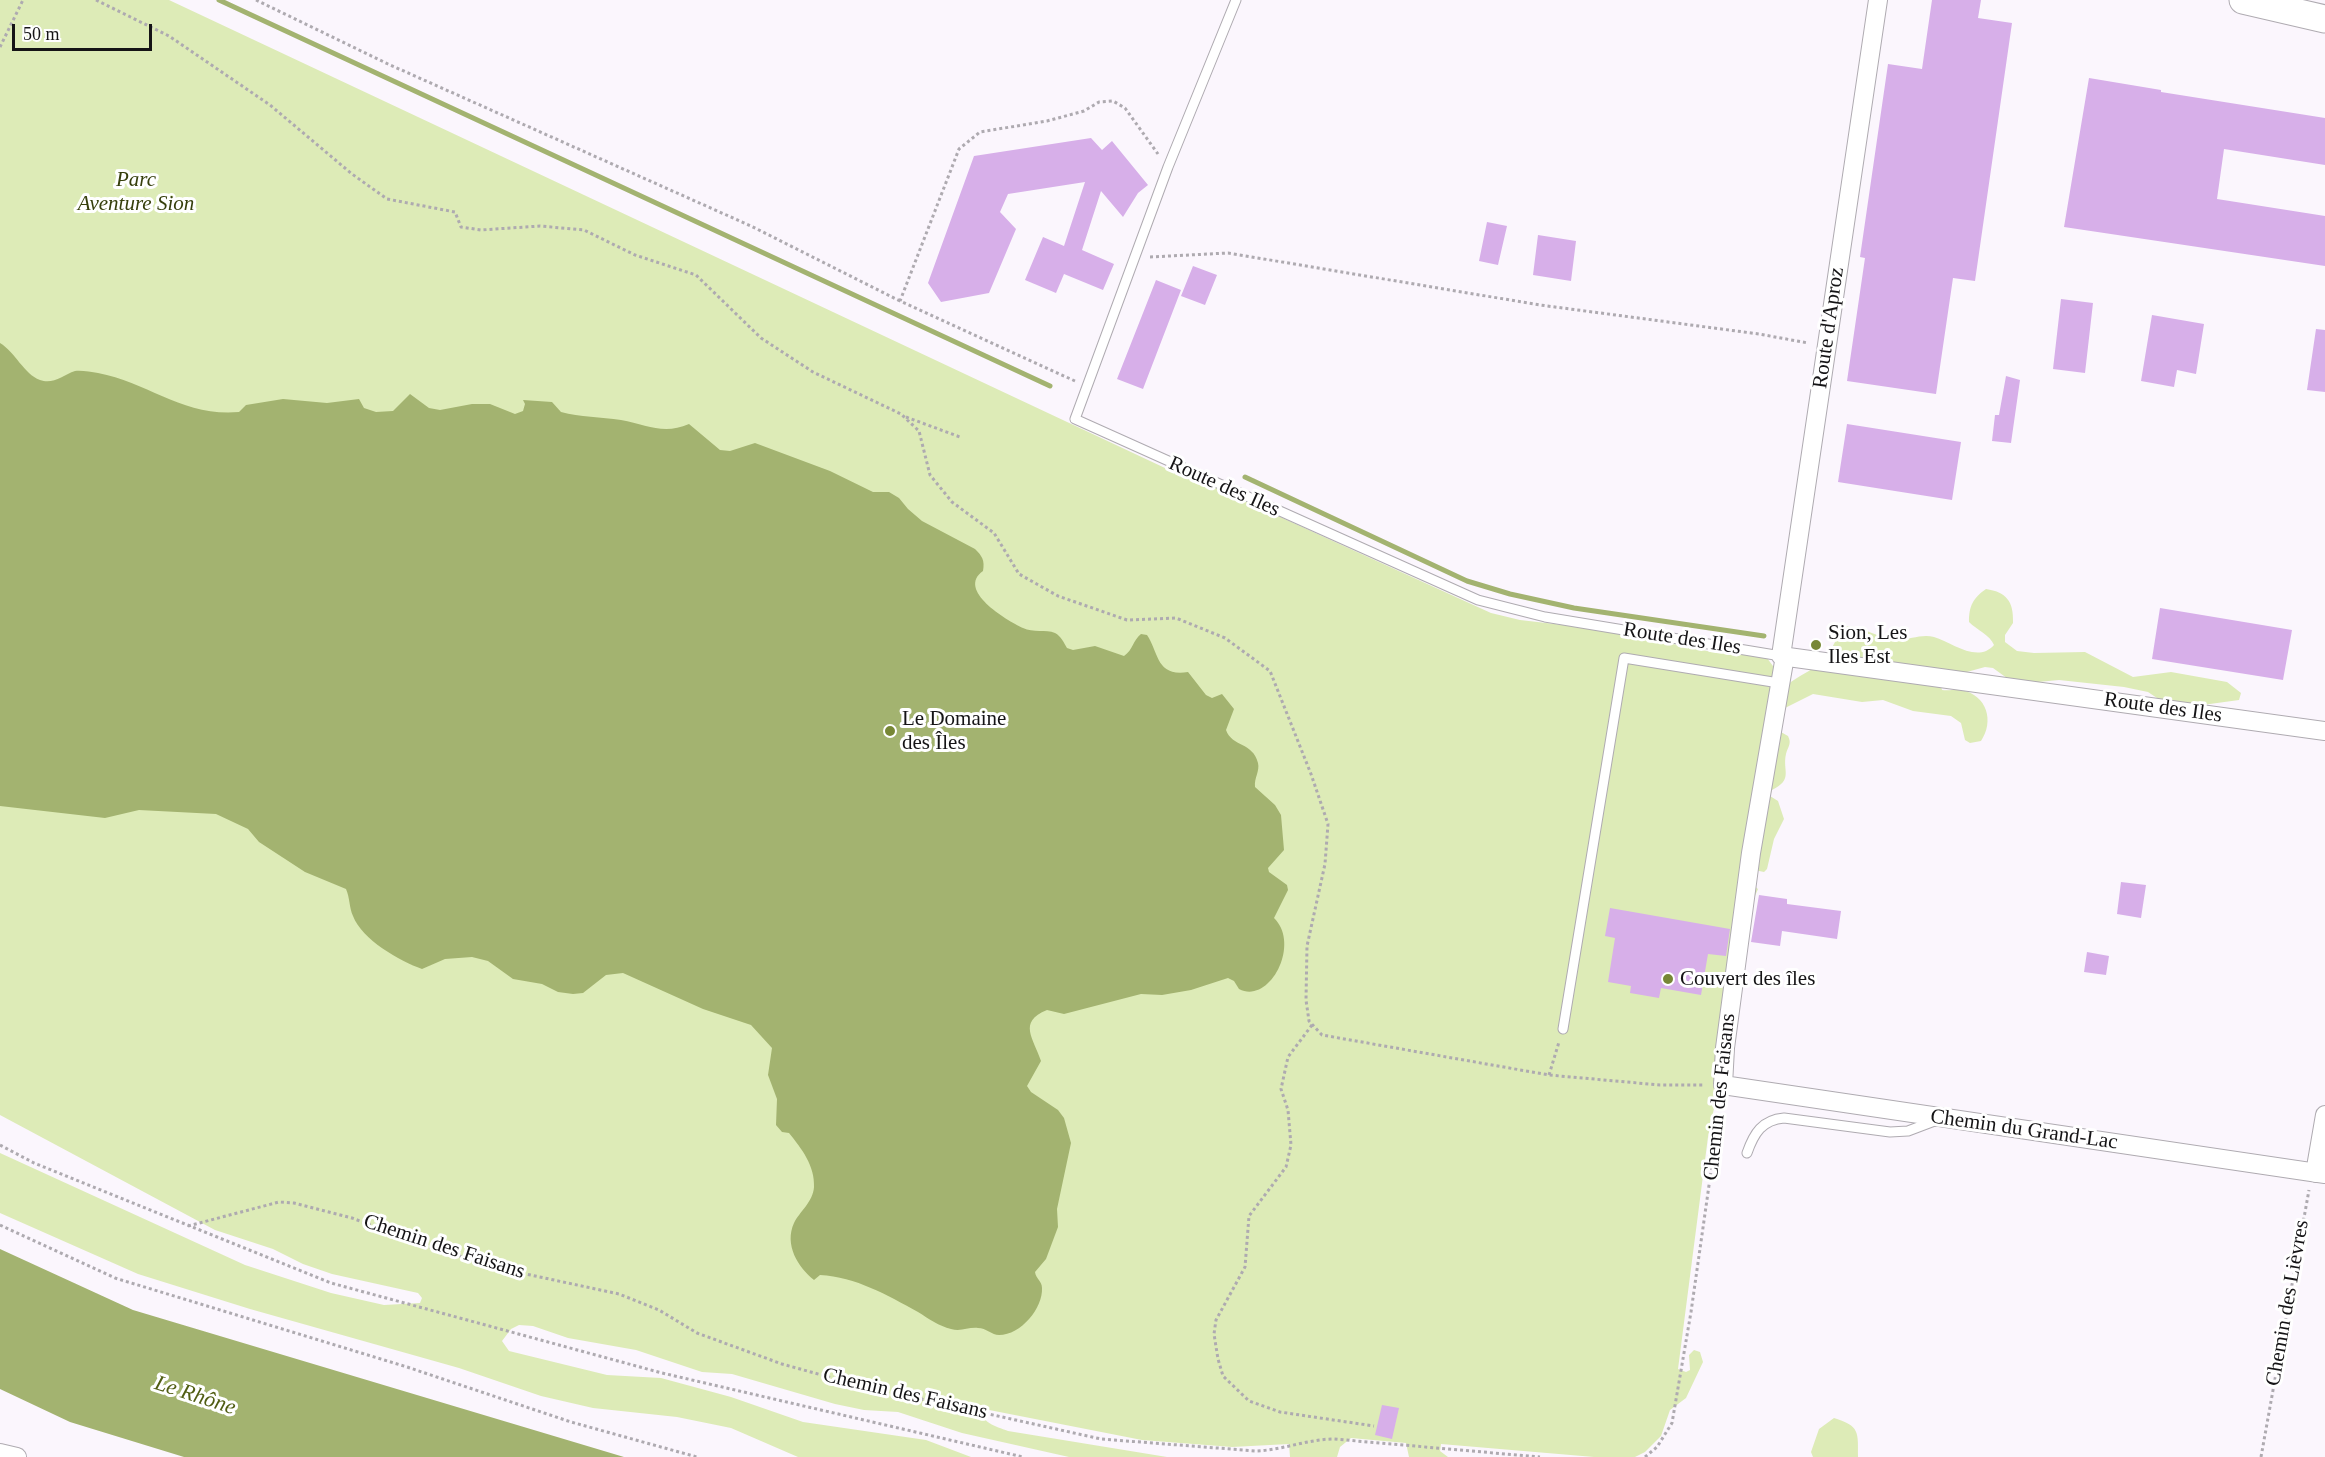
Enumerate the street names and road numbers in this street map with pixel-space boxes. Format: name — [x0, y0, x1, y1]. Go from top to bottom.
street label: Route d'Aproz — [1808, 266, 1850, 390]
street label: Route des Iles — [1165, 451, 1283, 523]
street label: Route des Iles — [1621, 617, 1743, 661]
street label: Route des Iles — [2102, 687, 2224, 729]
street label: Chemin des Faisans — [1699, 1012, 1741, 1182]
street label: Chemin du Grand-Lac — [1929, 1104, 2119, 1156]
street label: Chemin des Faisans — [360, 1209, 528, 1285]
street label: Chemin des Lièvres — [2261, 1218, 2315, 1388]
street label: Chemin des Faisans — [820, 1363, 990, 1425]

